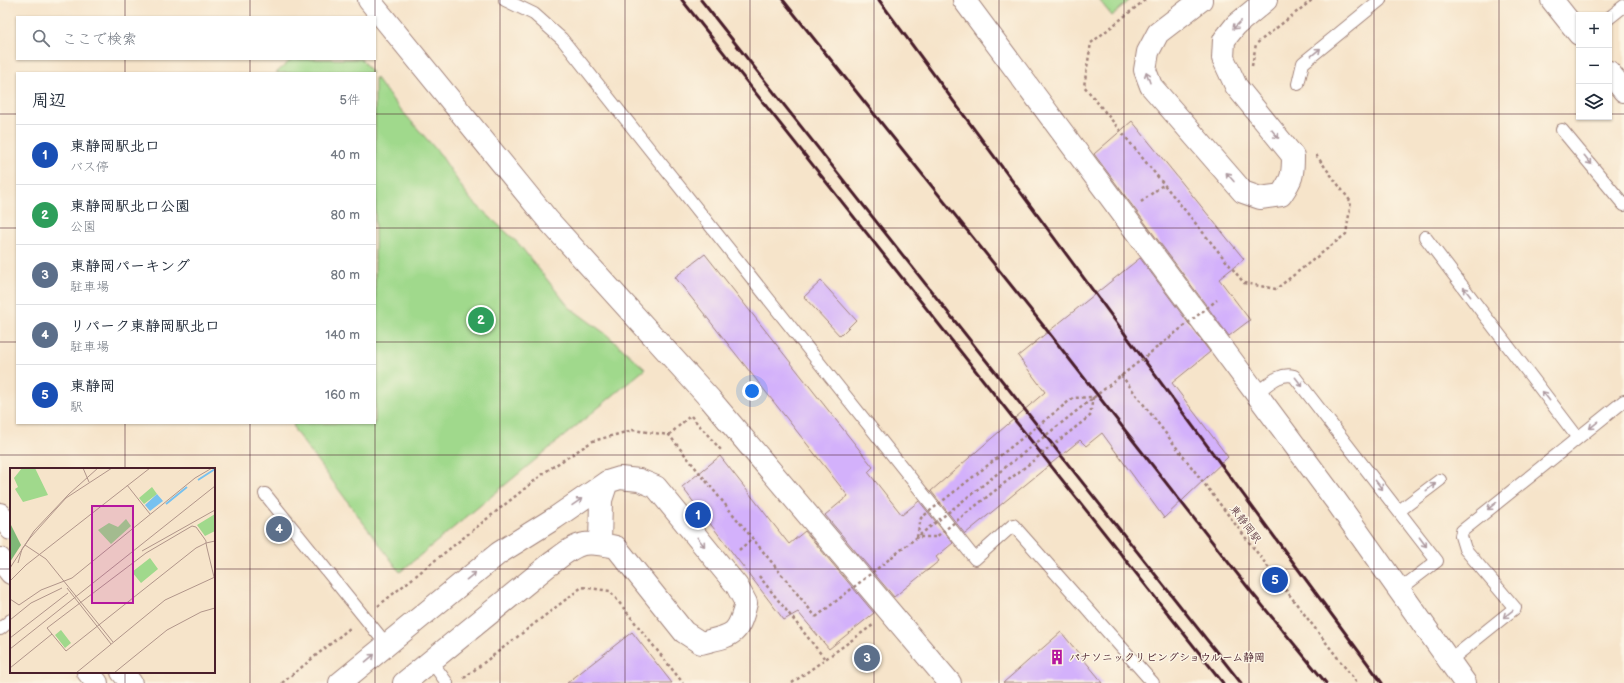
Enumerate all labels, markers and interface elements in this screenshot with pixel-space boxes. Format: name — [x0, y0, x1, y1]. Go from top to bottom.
map controls — [1576, 12, 1612, 120]
button: + — [1576, 12, 1612, 48]
search box — [16, 16, 376, 60]
one-way arrow — [1232, 20, 1242, 30]
icon: search — [30, 27, 52, 49]
text: ここで検索 — [62, 30, 137, 49]
one-way arrow — [1310, 47, 1321, 56]
button: − — [1576, 48, 1612, 84]
one-way arrow — [1143, 71, 1151, 83]
button: layers — [1576, 84, 1612, 120]
text: 周辺 — [32, 91, 66, 111]
text: 5件 — [340, 92, 360, 108]
one-way arrow — [1270, 128, 1279, 139]
text: 東静岡駅北口 — [70, 137, 160, 156]
text: 1 — [42, 147, 48, 163]
text: 40 m — [330, 147, 360, 163]
one-way arrow — [1583, 154, 1592, 165]
text: バス停 — [70, 159, 109, 175]
one-way arrow — [1225, 172, 1234, 182]
text: 東静岡駅北口公園 — [70, 197, 190, 216]
text: 2 — [41, 207, 49, 223]
text: 80 m — [331, 207, 360, 223]
text: 公園 — [70, 219, 96, 235]
text: 東静岡パーキング — [70, 257, 190, 276]
text: 3 — [41, 267, 49, 283]
text: 80 m — [331, 267, 360, 283]
text: 駐車場 — [70, 279, 109, 295]
one-way arrow — [1462, 287, 1471, 298]
pin: 2 — [468, 305, 494, 335]
text: リパーク東静岡駅北口 — [70, 317, 220, 336]
text: 4 — [41, 327, 49, 343]
text: 140 m — [325, 327, 360, 343]
text: 駐車場 — [70, 339, 109, 355]
text: 東静岡 — [70, 377, 115, 396]
one-way arrow — [1295, 377, 1304, 388]
your location — [742, 381, 762, 401]
text: 5 — [41, 387, 49, 403]
text: 160 m — [325, 387, 360, 403]
one-way arrow — [1541, 390, 1550, 401]
text: 駅 — [70, 399, 83, 415]
one-way arrow — [1588, 421, 1599, 429]
inset map — [10, 468, 215, 673]
one-way arrow — [1375, 480, 1383, 491]
one-way arrow — [1425, 483, 1436, 491]
one-way arrow — [572, 498, 583, 506]
pin: 1 — [685, 500, 711, 530]
one-way arrow — [1487, 502, 1498, 511]
street label: 東静岡駅 — [1227, 503, 1264, 546]
pin: 4 — [266, 514, 292, 544]
one-way arrow — [697, 536, 705, 547]
one-way arrow — [1419, 537, 1427, 548]
pin: 5 — [1262, 565, 1288, 595]
one-way arrow — [465, 572, 476, 580]
one-way arrow — [1503, 610, 1514, 618]
pin: 3 — [854, 643, 880, 673]
building icon: パナソニックリビングショウルーム静岡 — [1048, 648, 1066, 666]
place label: パナソニックリビングショウルーム静岡 — [1069, 651, 1265, 664]
one-way arrow — [364, 654, 375, 663]

